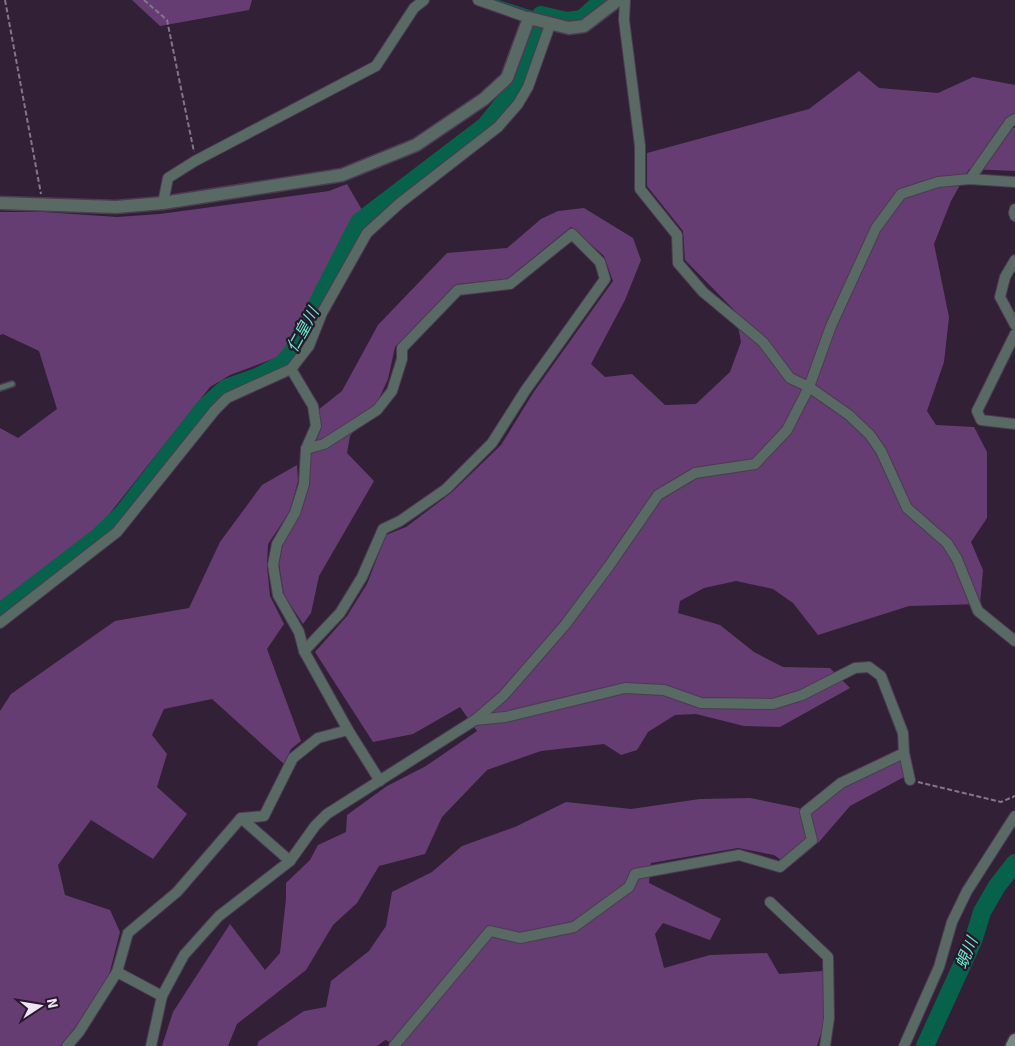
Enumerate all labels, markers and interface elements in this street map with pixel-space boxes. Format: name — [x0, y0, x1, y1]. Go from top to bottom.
water label: 仁皇川 — [283, 302, 324, 356]
water label: 蜆川 — [952, 933, 983, 972]
north arrow — [15, 981, 65, 1031]
text: N — [43, 997, 62, 1010]

